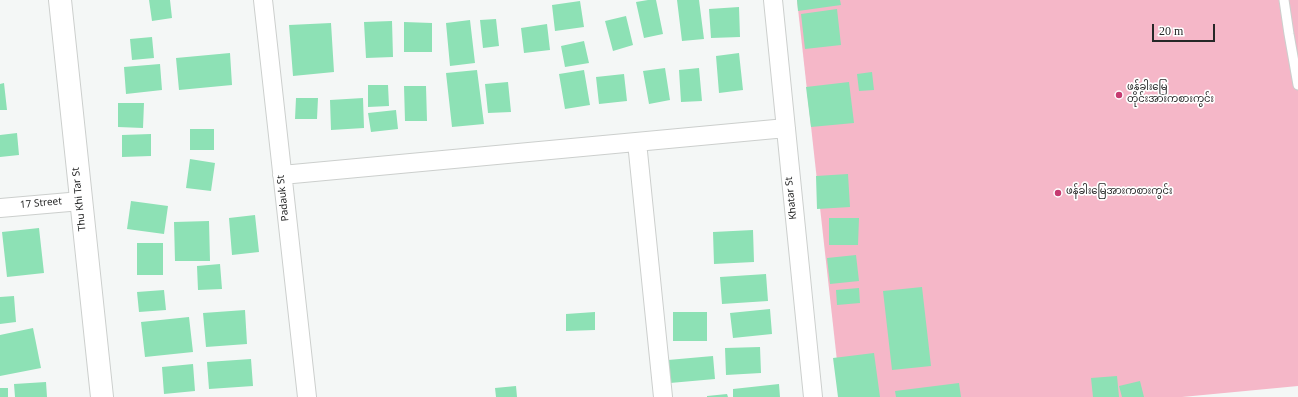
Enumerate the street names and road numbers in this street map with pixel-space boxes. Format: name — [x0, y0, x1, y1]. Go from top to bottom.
street label: Thu Khi Tar St — [72, 166, 90, 232]
street label: Padauk St — [277, 174, 293, 222]
street label: Khatar St — [785, 176, 801, 220]
street label: 17 Street — [20, 197, 62, 213]

